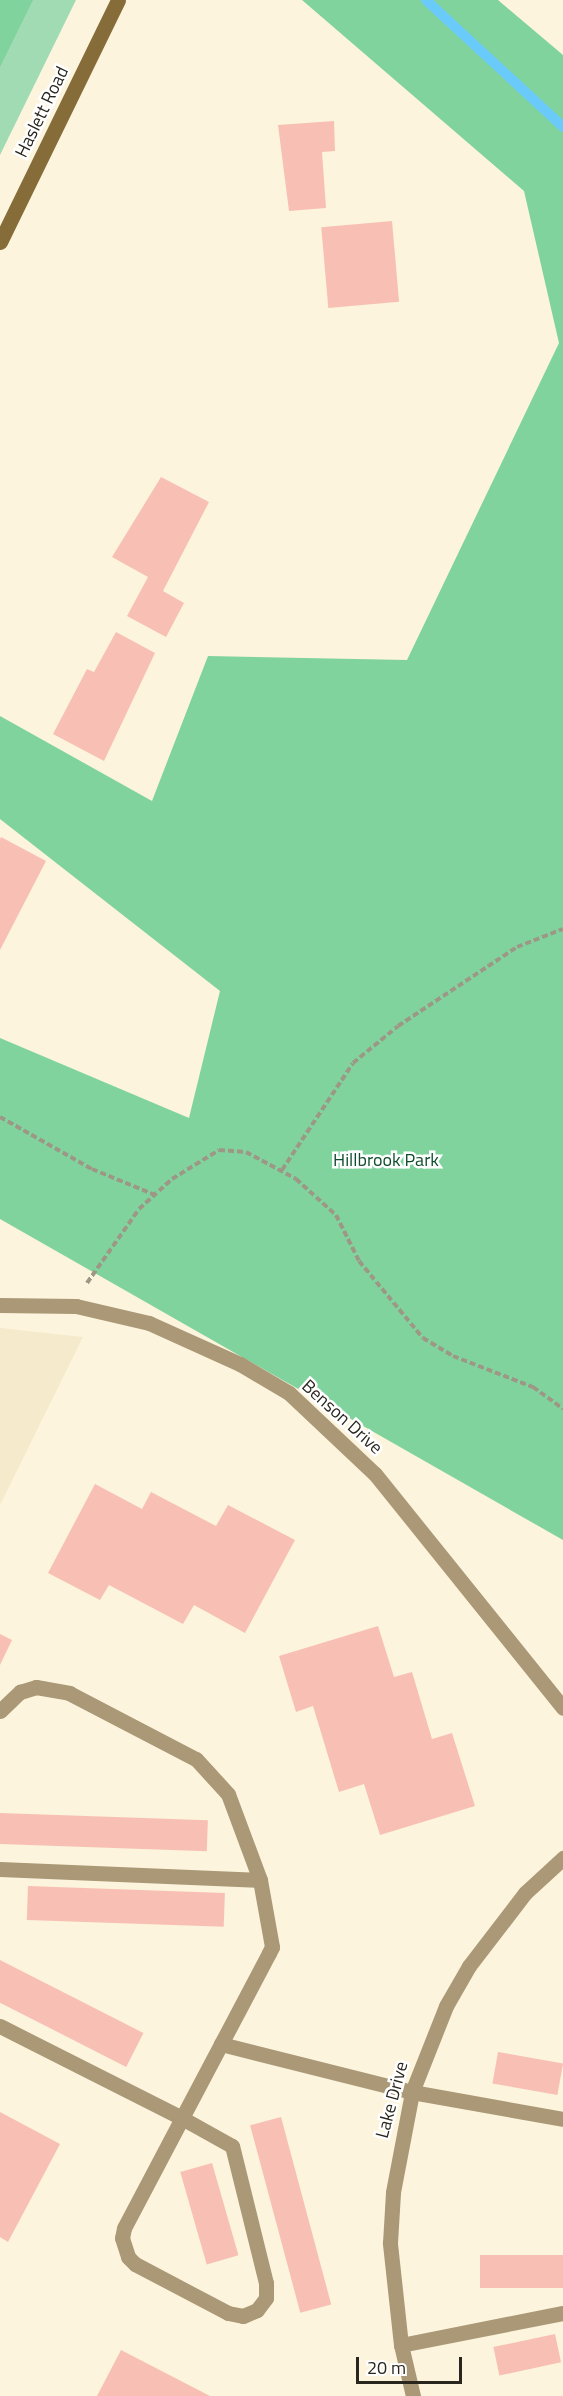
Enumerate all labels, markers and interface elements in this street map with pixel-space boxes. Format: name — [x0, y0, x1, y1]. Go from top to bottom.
street label: Haslett Road — [11, 63, 73, 161]
park label: Hillbrook Park — [333, 1149, 439, 1171]
street label: Benson Drive — [297, 1375, 387, 1459]
street label: Lake Drive — [371, 2059, 413, 2141]
scale bar — [359, 2345, 466, 2383]
text: 20 m — [367, 2354, 406, 2381]

